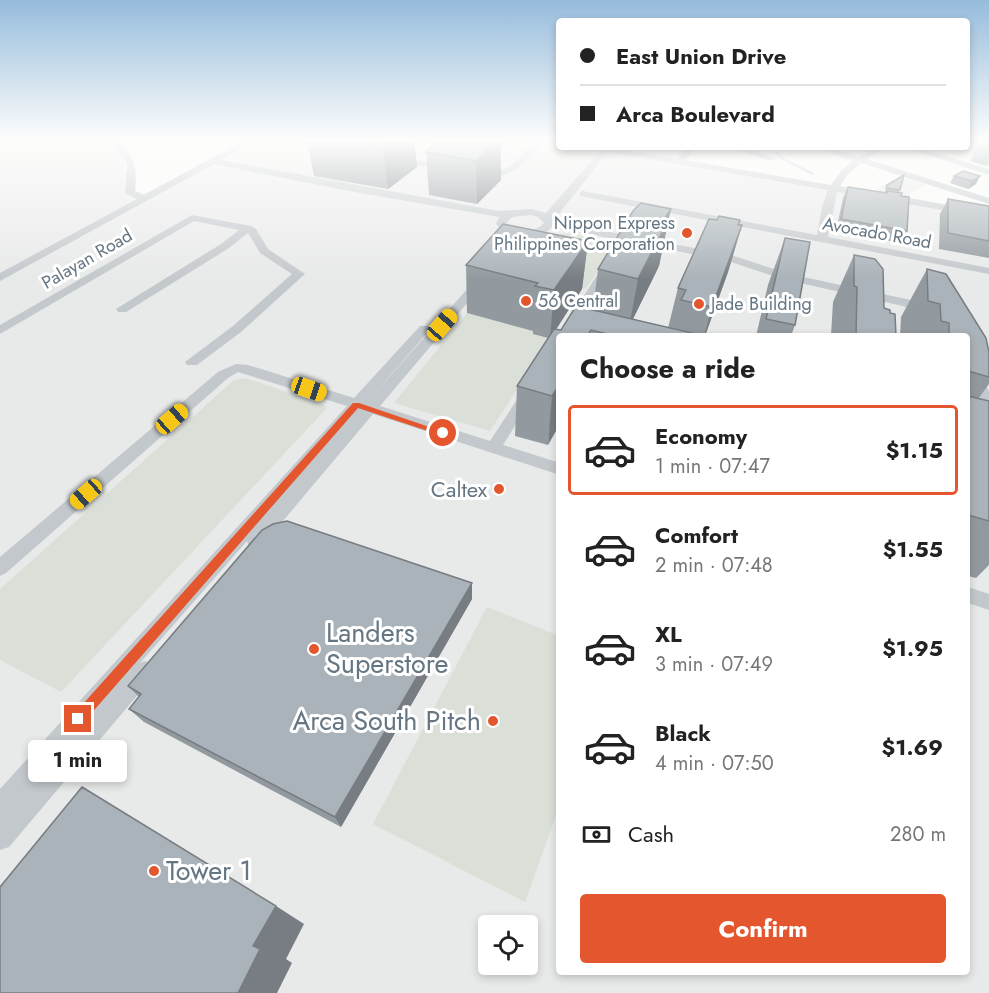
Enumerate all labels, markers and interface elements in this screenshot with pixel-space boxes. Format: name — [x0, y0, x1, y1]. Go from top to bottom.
text: East Union Drive — [616, 40, 786, 72]
text: Arca Boulevard — [616, 98, 775, 130]
place label: Nippon Express Philippines Corporation — [494, 210, 675, 257]
street label: Avocado Road — [821, 211, 933, 255]
street label: Palayan Road — [37, 223, 137, 295]
marker: Nippon Express Philippines Corporation — [680, 226, 694, 240]
place label: 56 Central — [538, 288, 618, 314]
place label: Jade Building — [709, 291, 812, 317]
marker: 56 Central — [519, 294, 533, 308]
marker: Jade Building — [692, 297, 706, 311]
car — [423, 306, 461, 344]
text: Choose a ride — [580, 349, 755, 388]
car — [289, 375, 329, 403]
car — [153, 400, 191, 438]
route start — [429, 419, 456, 446]
text: Economy — [655, 420, 747, 452]
icon: car — [583, 423, 637, 477]
text: $1.15 — [886, 434, 943, 466]
text: 1 min · 07:47 — [655, 452, 770, 481]
place label: Caltex — [431, 473, 488, 505]
car — [67, 475, 105, 513]
marker: Caltex — [492, 482, 506, 496]
text: Comfort — [655, 519, 738, 551]
icon: car — [583, 522, 637, 576]
text: $1.55 — [883, 533, 943, 565]
text: 2 min · 07:48 — [655, 551, 773, 580]
place label: Landers Superstore — [326, 613, 448, 683]
text: XL — [655, 618, 682, 650]
icon: car — [583, 621, 637, 675]
text: $1.95 — [882, 632, 943, 664]
marker: Landers Superstore — [307, 642, 321, 656]
text: 3 min · 07:49 — [655, 650, 773, 679]
place label: Arca South Pitch — [292, 701, 481, 740]
route end — [64, 705, 91, 732]
marker: Arca South Pitch — [486, 714, 500, 728]
text: Black — [655, 717, 711, 749]
icon: car — [583, 720, 637, 774]
text: $1.69 — [882, 731, 943, 763]
callout: 1 min — [28, 740, 128, 782]
text: 1 min — [53, 746, 102, 775]
text: 4 min · 07:50 — [655, 749, 774, 778]
icon: cash — [580, 818, 613, 851]
text: Cash — [628, 818, 674, 850]
text: 280 m — [890, 820, 946, 849]
place label: Tower 1 — [166, 851, 252, 890]
marker: Tower 1 — [147, 864, 161, 878]
button: Confirm — [580, 894, 946, 963]
map controls — [478, 915, 538, 975]
button: locate — [478, 915, 538, 975]

